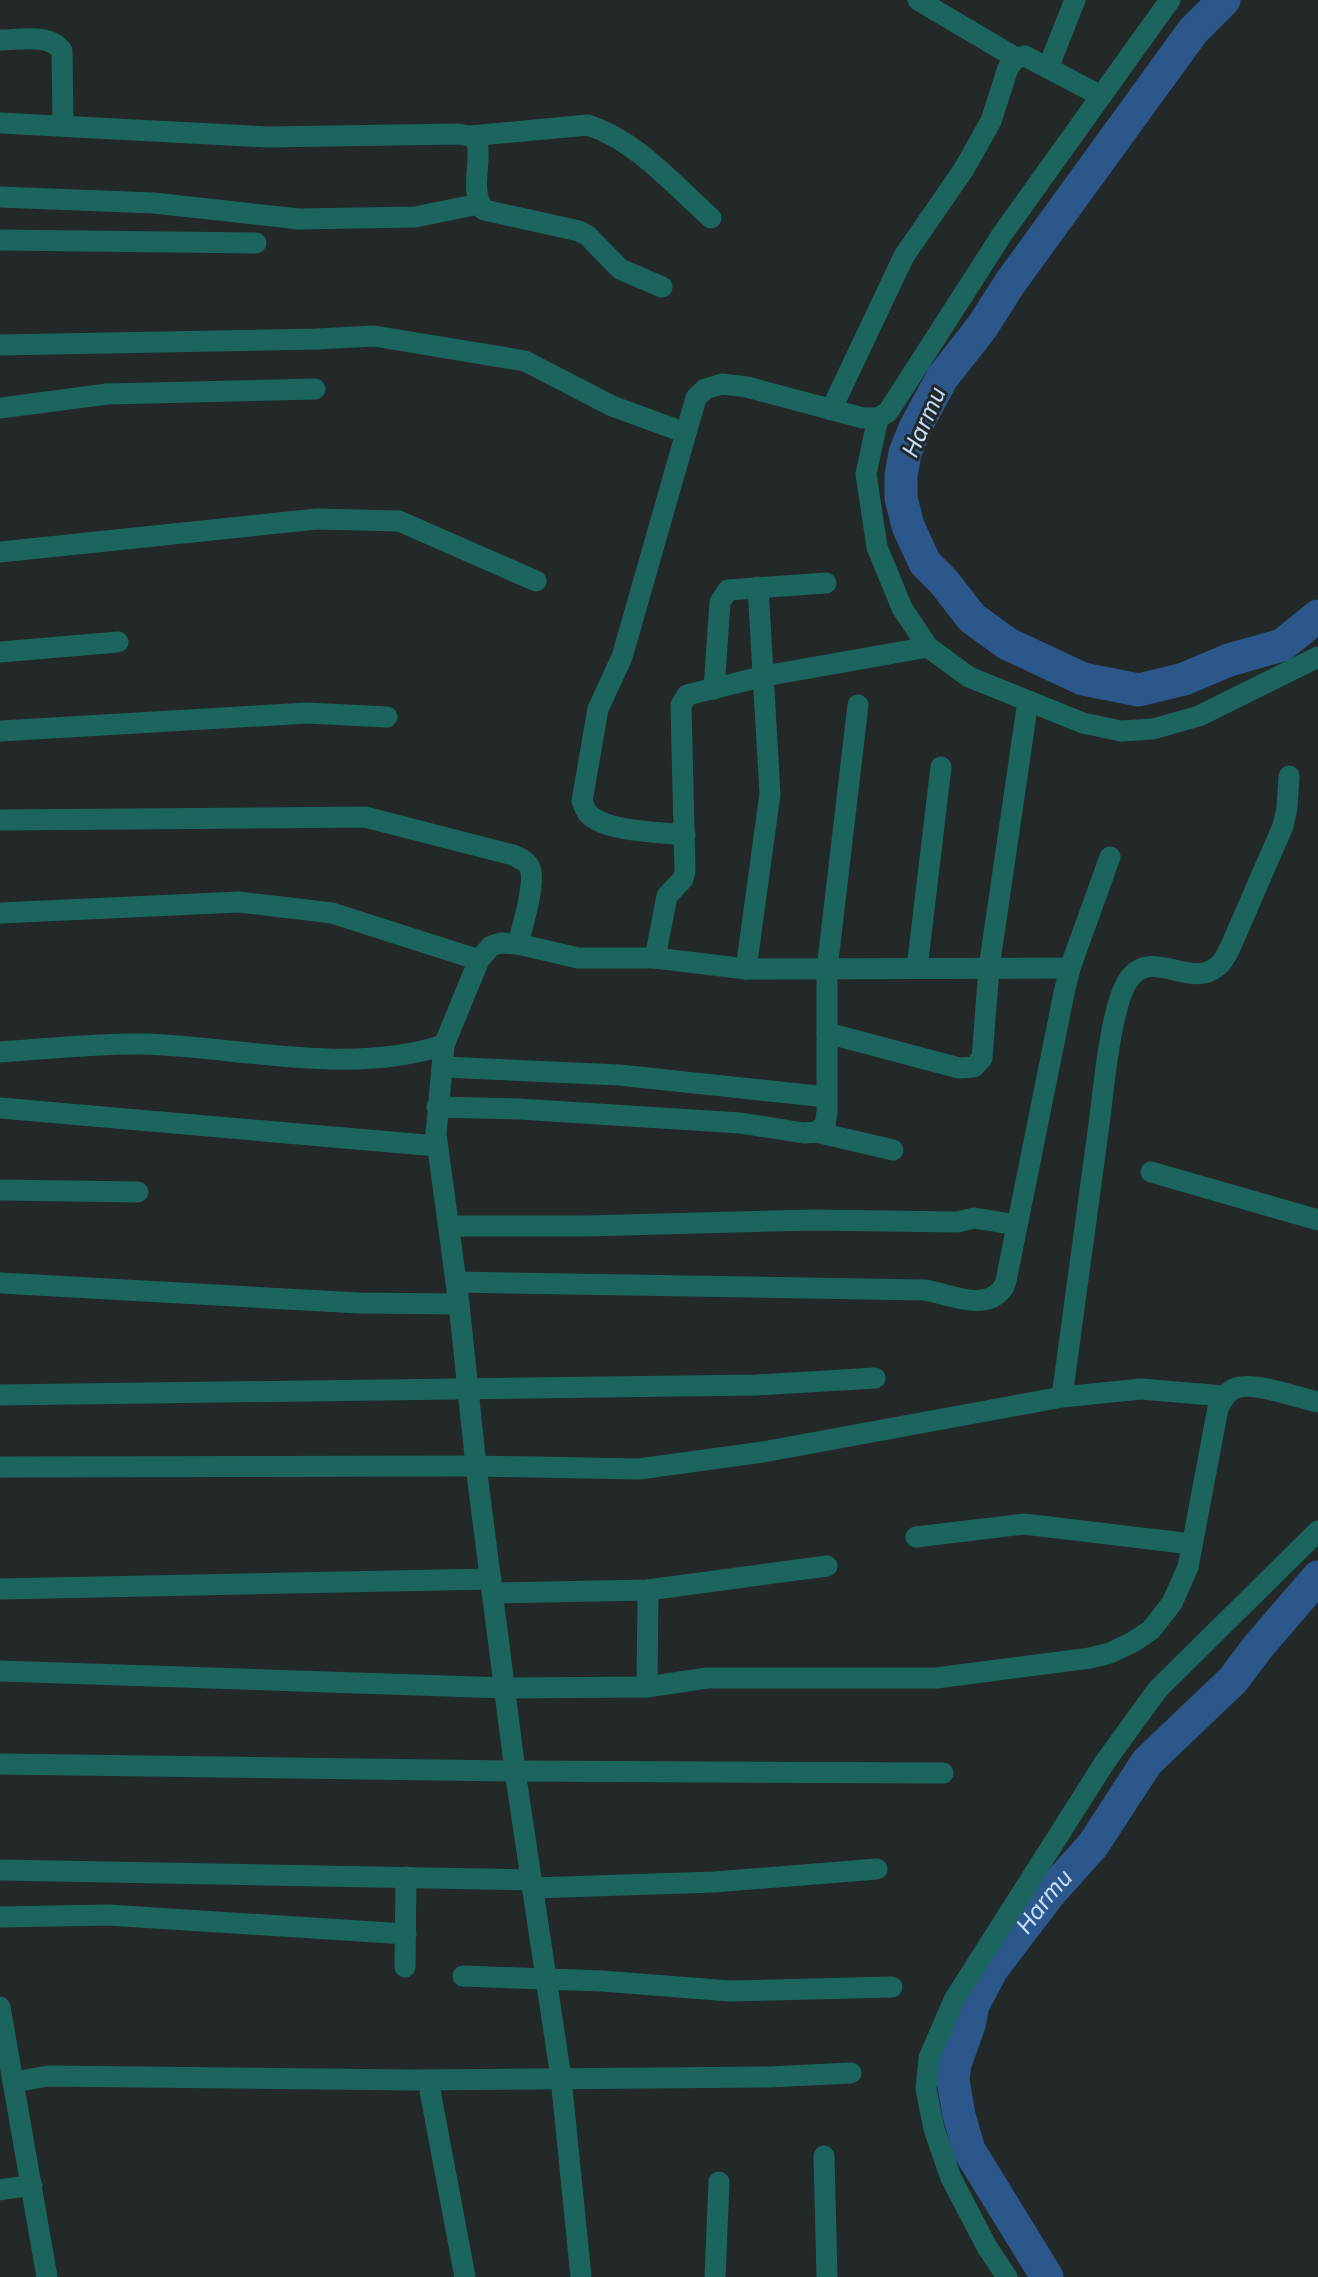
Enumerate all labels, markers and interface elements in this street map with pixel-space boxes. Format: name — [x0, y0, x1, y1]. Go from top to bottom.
water label: Harmu — [896, 383, 952, 461]
water label: Harmu — [1010, 1864, 1078, 1939]

